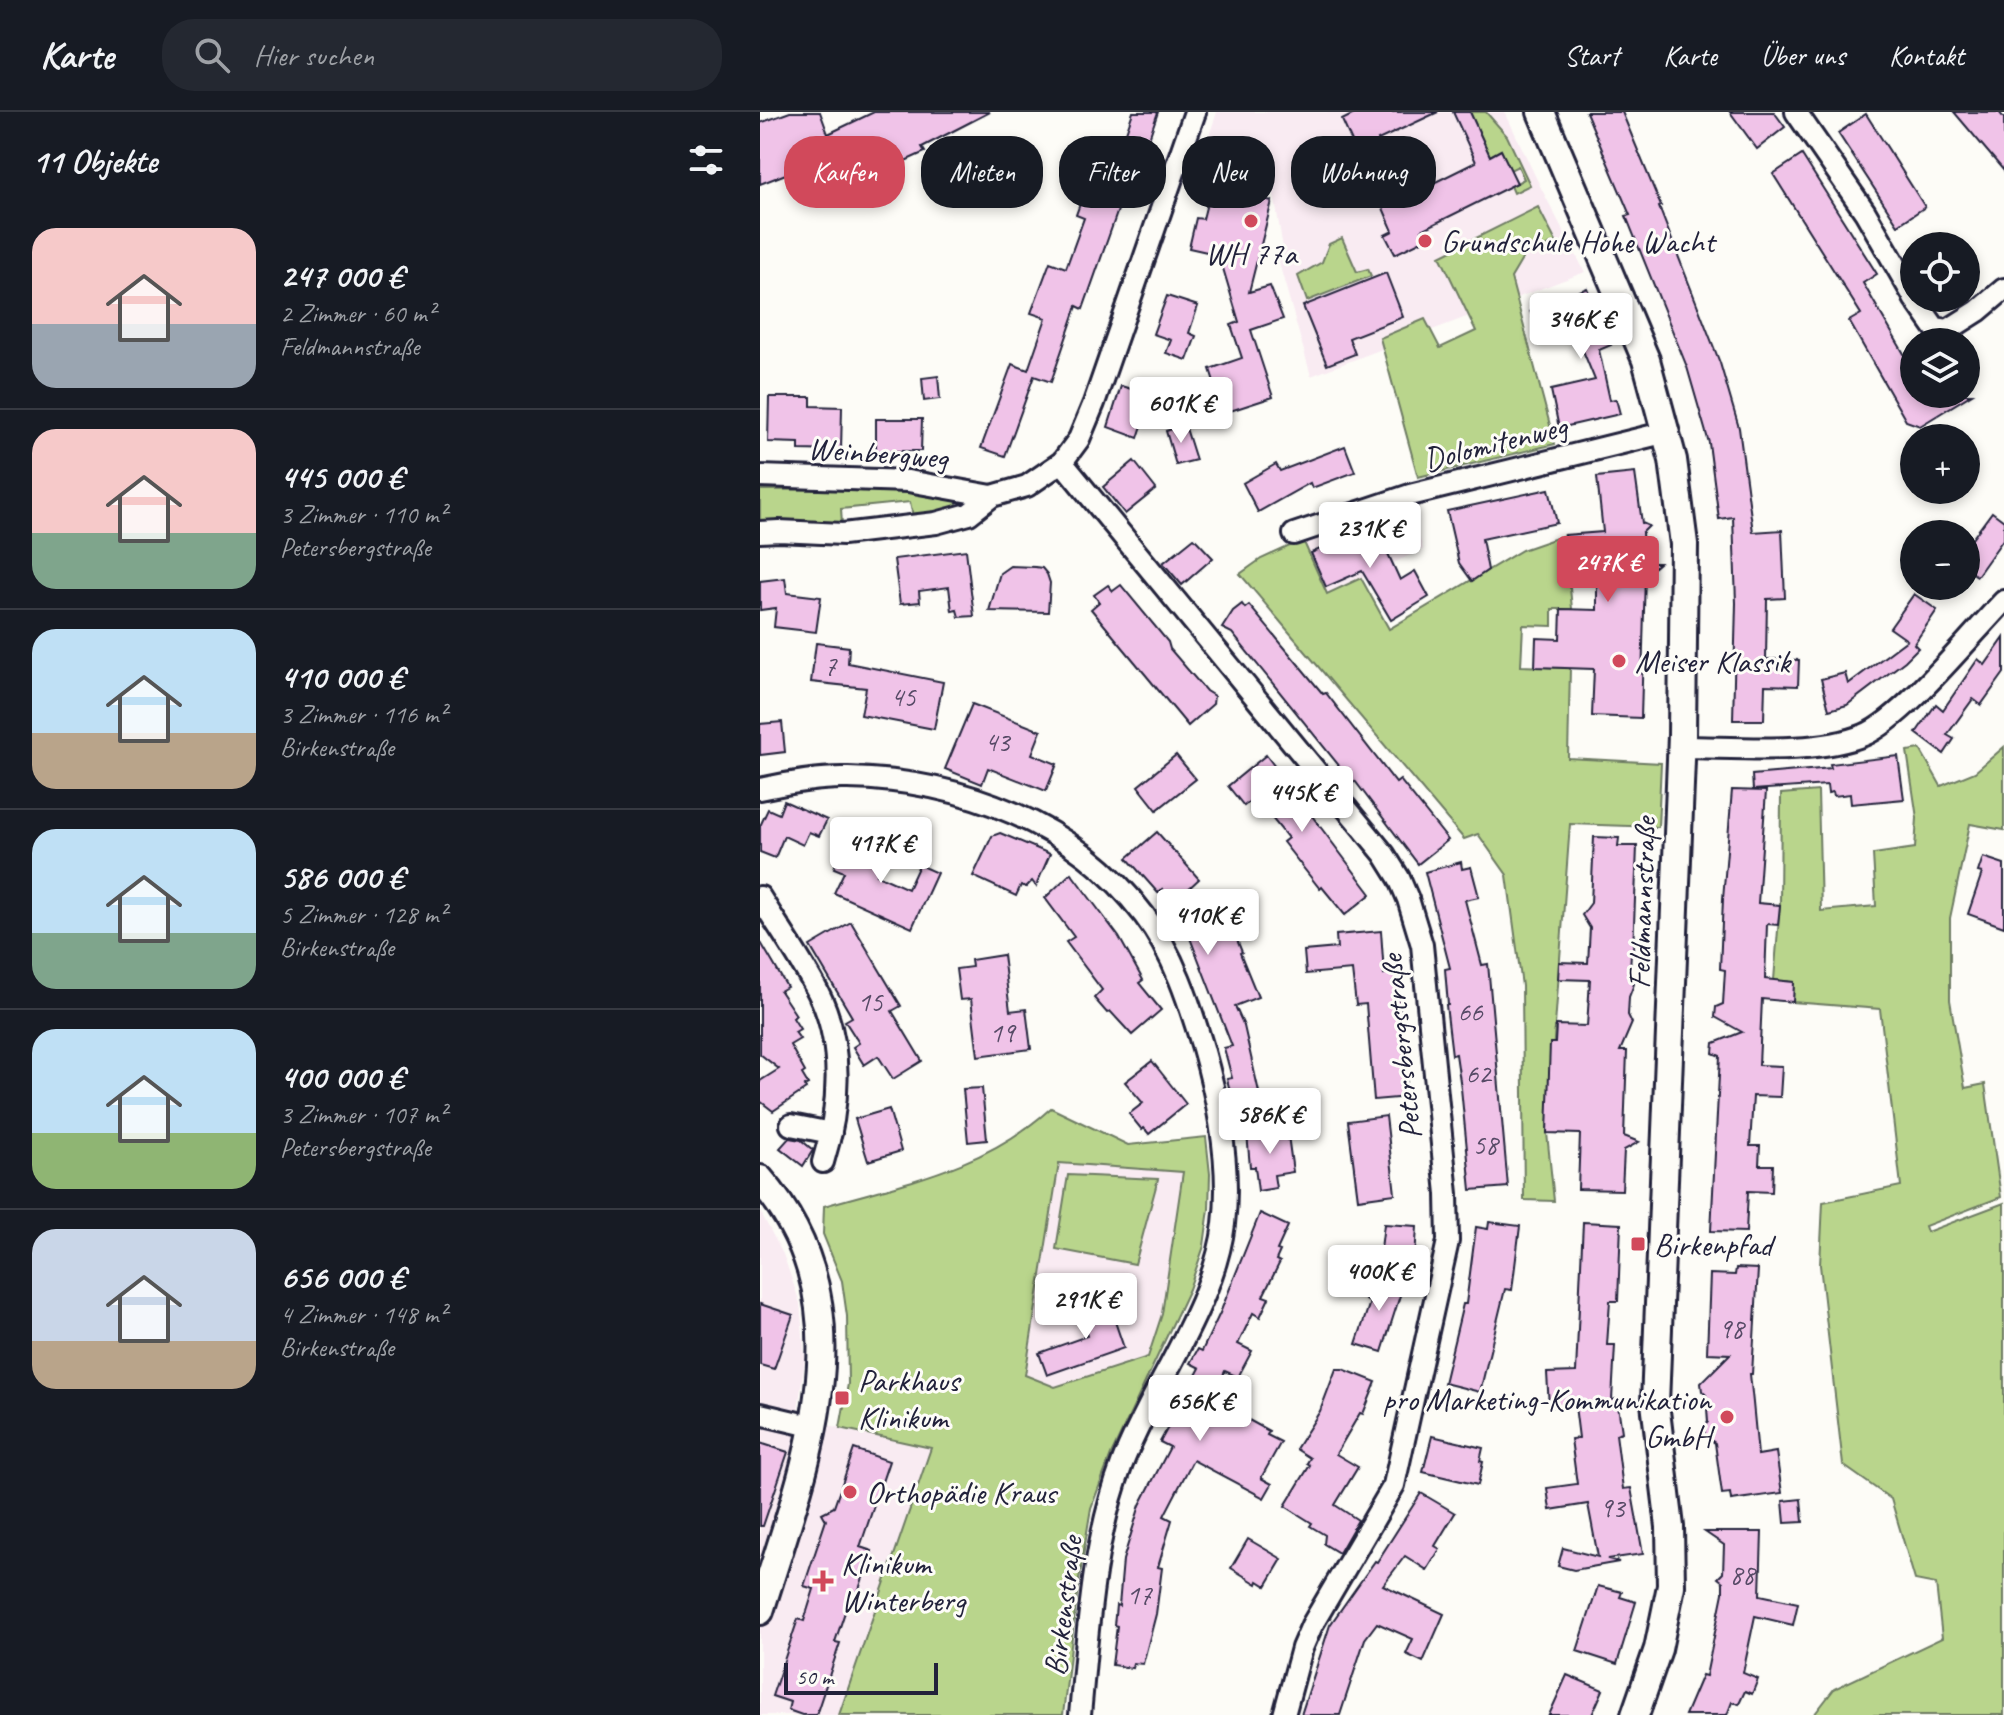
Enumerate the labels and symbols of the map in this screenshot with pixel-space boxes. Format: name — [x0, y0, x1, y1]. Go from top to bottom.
marker: WH 77a — [1242, 212, 1260, 230]
place label: Grundschule Hohe Wacht — [1441, 221, 1718, 262]
marker: Grundschule Hohe Wacht — [1416, 232, 1434, 250]
place label: WH 77a — [1205, 233, 1299, 274]
pin: 346K € — [1516, 293, 1646, 361]
pin: 601K € — [1116, 377, 1246, 445]
street label: Dolomitenweg — [1419, 405, 1572, 481]
street label: Weinbergweg — [807, 428, 951, 478]
pin: 231K € — [1305, 502, 1435, 570]
pin: 247K € — [1543, 536, 1673, 604]
place label: Meiser Klassik — [1635, 641, 1792, 682]
house number: 7 — [824, 648, 838, 683]
marker: Meiser Klassik — [1610, 652, 1628, 670]
house number: 45 — [890, 679, 917, 714]
house number: 43 — [984, 724, 1012, 759]
pin: 445K € — [1237, 766, 1367, 834]
street label: Feldmannstraße — [1619, 814, 1666, 989]
pin: 417K € — [816, 817, 946, 885]
pin: 410K € — [1143, 889, 1273, 957]
street label: Petersbergstraße — [1371, 950, 1431, 1141]
house number: 15 — [857, 984, 884, 1019]
house number: 66 — [1457, 994, 1484, 1029]
house number: 19 — [989, 1015, 1017, 1050]
house number: 62 — [1465, 1056, 1493, 1091]
pin: 586K € — [1205, 1088, 1335, 1156]
house number: 58 — [1472, 1127, 1500, 1162]
place label: Birkenpfad — [1654, 1224, 1776, 1265]
marker: Birkenpfad — [1629, 1235, 1647, 1253]
pin: 400K € — [1314, 1245, 1444, 1313]
pin: 291K € — [1021, 1273, 1151, 1341]
house number: 98 — [1718, 1311, 1746, 1346]
place label: Parkhaus Klinikum — [858, 1360, 962, 1438]
pin: 656K € — [1135, 1375, 1265, 1443]
place label: pro Marketing-Kommunikation GmbH — [1383, 1379, 1716, 1457]
marker: Parkhaus Klinikum — [833, 1389, 851, 1407]
marker: pro Marketing-Kommunikation GmbH — [1718, 1408, 1736, 1426]
place label: Orthopädie Kraus — [866, 1472, 1059, 1513]
marker: Orthopädie Kraus — [841, 1483, 859, 1501]
house number: 93 — [1599, 1490, 1627, 1525]
street label: Birkenstraße — [1034, 1531, 1092, 1678]
place label: Klinikum Winterberg — [841, 1543, 967, 1621]
house number: 88 — [1729, 1557, 1757, 1592]
marker: Klinikum Winterberg — [812, 1570, 834, 1592]
house number: 17 — [1126, 1577, 1153, 1612]
scale bar — [784, 1659, 938, 1695]

